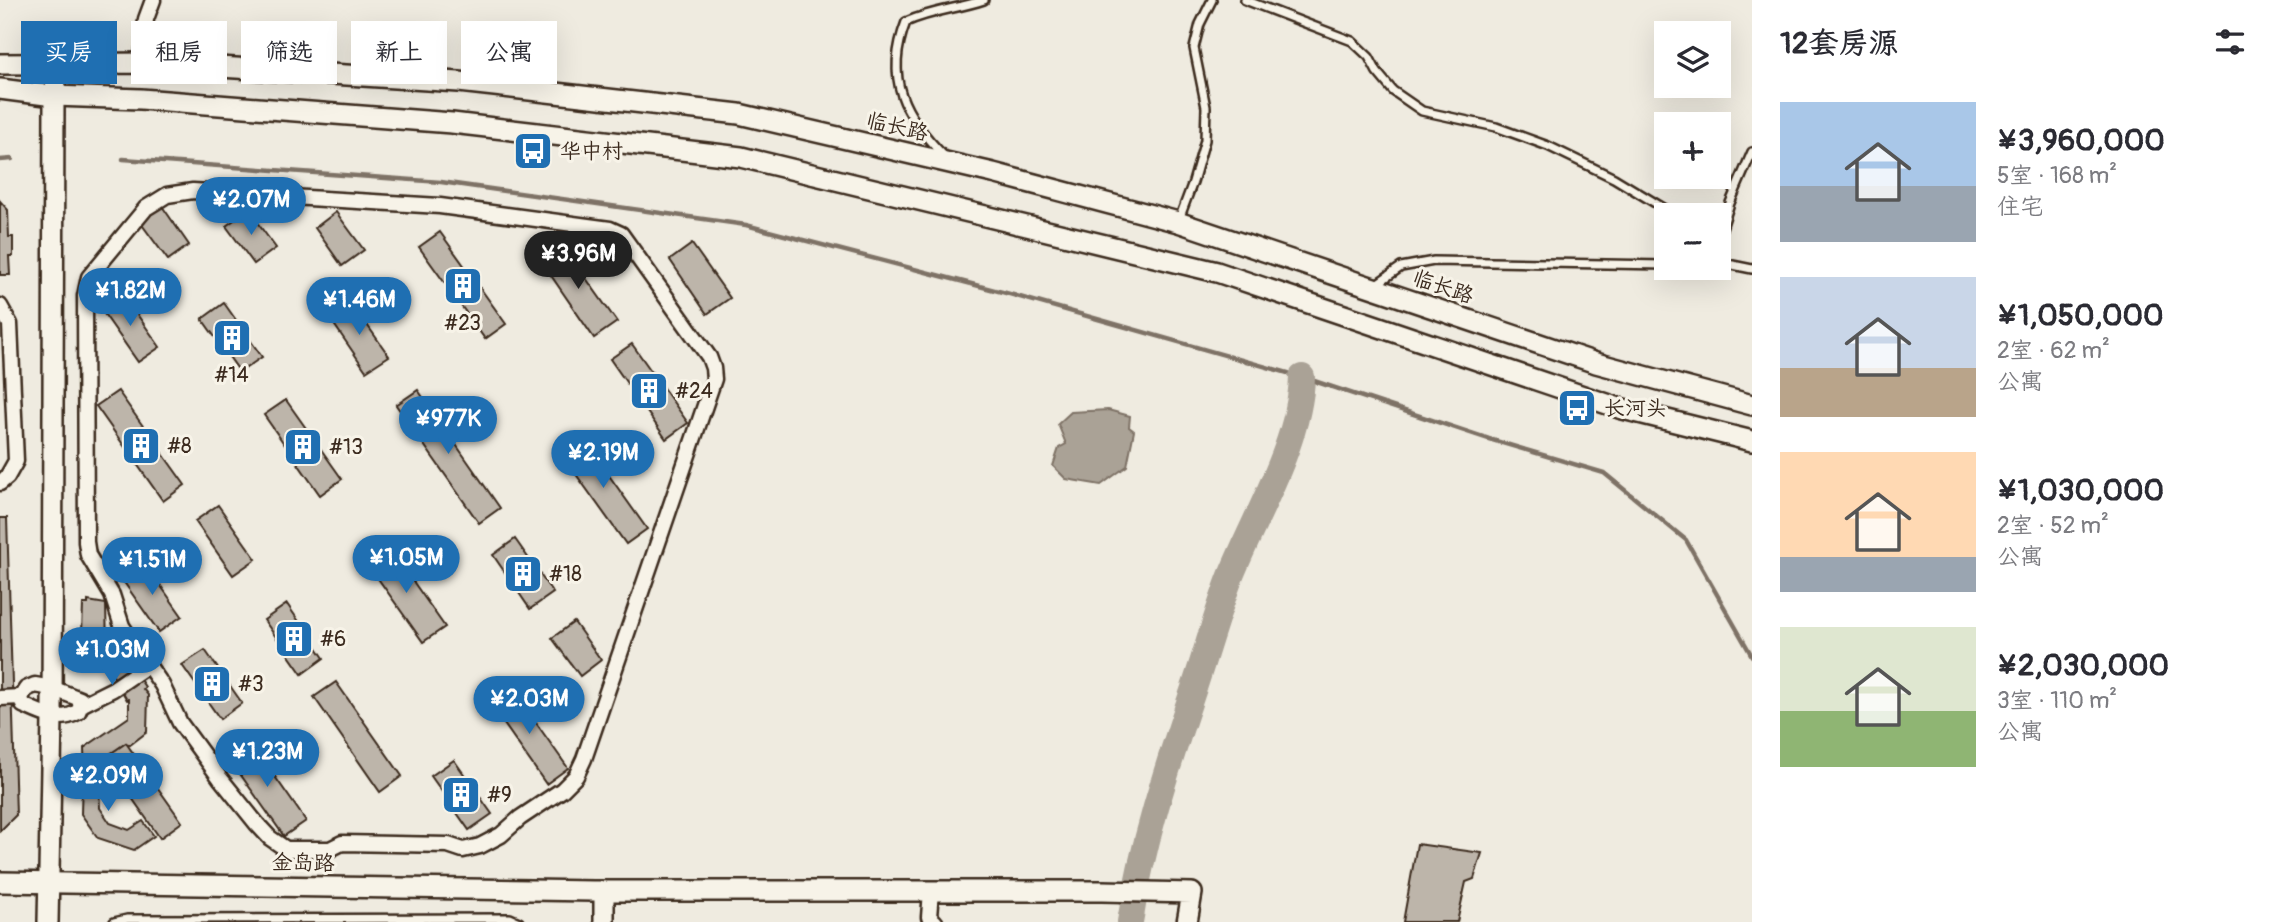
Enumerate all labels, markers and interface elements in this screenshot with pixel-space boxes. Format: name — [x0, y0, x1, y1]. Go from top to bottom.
chip: 买房 — [21, 21, 117, 84]
chip: 租房 — [131, 21, 227, 84]
chip: 筛选 — [241, 21, 337, 84]
chip: 新上 — [351, 21, 447, 84]
chip: 公寓 — [461, 21, 557, 84]
map controls — [1654, 21, 1731, 280]
button: layers — [1654, 21, 1731, 98]
icon: filters — [2211, 23, 2249, 61]
text: 12套房源 — [1780, 25, 1899, 62]
street label: 临长路 — [863, 107, 931, 147]
button: + — [1654, 112, 1731, 189]
text: ¥3,960,000 — [1997, 122, 2165, 159]
bus stop icon: 华中村 — [512, 130, 554, 172]
icon: home — [1836, 130, 1920, 214]
place label: 华中村 — [560, 138, 623, 165]
text: 5室 · 168 m² — [1997, 161, 2117, 190]
pin: ¥2.07M — [194, 177, 308, 237]
text: ¥2.07M — [212, 185, 290, 214]
text: 住宅 — [1997, 192, 2043, 221]
button: − — [1654, 203, 1731, 280]
pin: ¥3.96M — [521, 232, 635, 291]
text: ¥3.96M — [540, 239, 616, 268]
street label: 临长路 — [1409, 264, 1477, 310]
building icon: #23 — [442, 265, 484, 307]
pin: ¥1.82M — [73, 268, 187, 328]
text: ¥1.82M — [94, 276, 166, 305]
pin: ¥1.46M — [302, 278, 416, 337]
text: ¥1.46M — [322, 285, 396, 314]
text: ¥1,050,000 — [1997, 297, 2164, 334]
icon: home — [1836, 305, 1920, 389]
place label: #23 — [444, 310, 481, 337]
building icon: #14 — [211, 317, 253, 359]
text: 2室 · 62 m² — [1997, 336, 2110, 365]
place label: #14 — [214, 362, 249, 389]
text: 公寓 — [1997, 367, 2043, 396]
building icon: #24 — [628, 370, 670, 412]
place label: #24 — [675, 378, 713, 405]
bus stop icon: 长河头 — [1556, 387, 1598, 429]
place label: 长河头 — [1604, 395, 1667, 422]
pin: ¥977K — [399, 396, 497, 456]
text: ¥977K — [415, 404, 481, 433]
building icon: #8 — [120, 425, 162, 467]
building icon: #13 — [282, 426, 324, 468]
pin: ¥2.19M — [546, 430, 660, 490]
place label: #8 — [167, 433, 192, 460]
place label: #13 — [329, 434, 363, 461]
text: ¥2.19M — [567, 438, 639, 467]
text: ¥1,030,000 — [1997, 472, 2164, 509]
icon: home — [1836, 480, 1920, 564]
text: 2室 · 52 m² — [1997, 511, 2109, 540]
pin: ¥1.05M — [349, 536, 463, 595]
pin: ¥1.51M — [95, 538, 209, 597]
text: 公寓 — [1997, 542, 2043, 571]
text: ¥1.05M — [369, 543, 443, 572]
text: ¥1.51M — [118, 545, 186, 574]
building icon: #18 — [502, 553, 544, 595]
place label: #18 — [549, 561, 582, 588]
building icon: #6 — [273, 618, 315, 660]
place label: #6 — [320, 626, 346, 653]
pin: ¥1.03M — [55, 628, 169, 687]
text: ¥1.03M — [74, 635, 150, 664]
text: ¥2,030,000 — [1997, 647, 2169, 684]
icon: home — [1836, 655, 1920, 739]
building icon: #3 — [191, 663, 233, 705]
place label: #3 — [238, 671, 264, 698]
pin: ¥2.03M — [472, 676, 586, 736]
text: ¥2.03M — [490, 684, 568, 713]
text: 3室 · 110 m² — [1997, 686, 2117, 715]
text: 公寓 — [1997, 717, 2043, 746]
pin: ¥1.23M — [210, 730, 324, 789]
text: ¥1.23M — [231, 737, 303, 766]
pin: ¥2.09M — [51, 754, 165, 813]
text: ¥2.09M — [69, 761, 147, 790]
building icon: #9 — [440, 774, 482, 816]
place label: #9 — [487, 782, 512, 809]
street label: 金岛路 — [271, 849, 335, 877]

